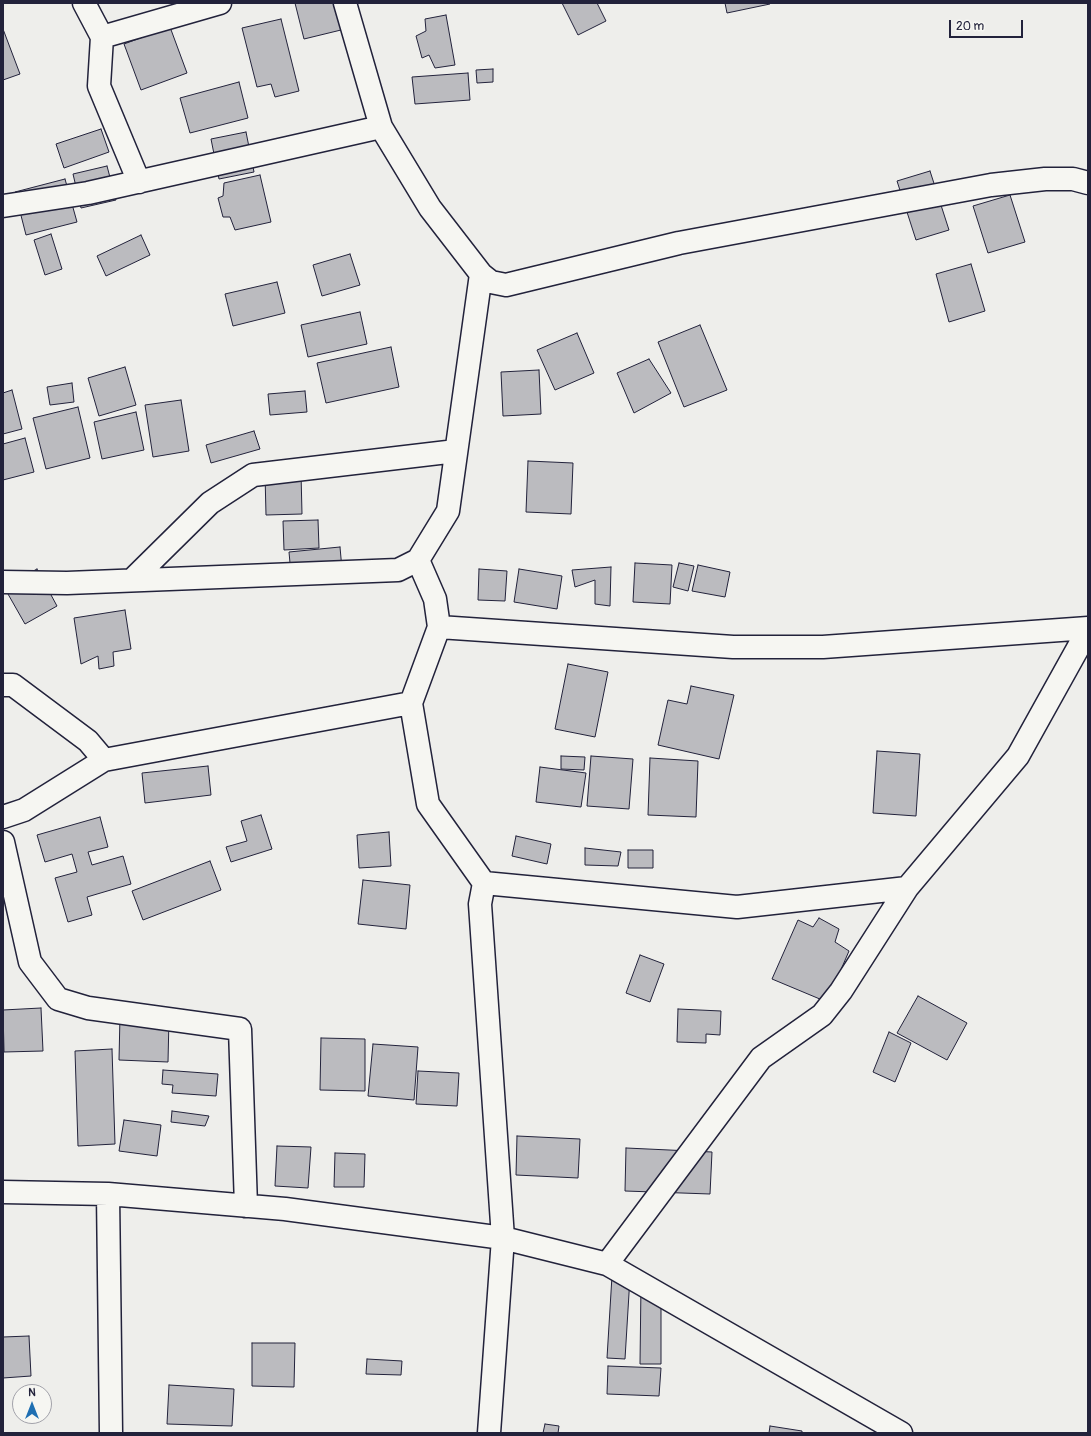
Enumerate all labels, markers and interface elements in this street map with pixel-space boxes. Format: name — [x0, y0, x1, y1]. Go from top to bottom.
scale bar — [951, 12, 1025, 38]
text: 20 m — [956, 19, 984, 34]
north arrow — [12, 1384, 52, 1424]
text: N — [28, 1386, 36, 1399]

